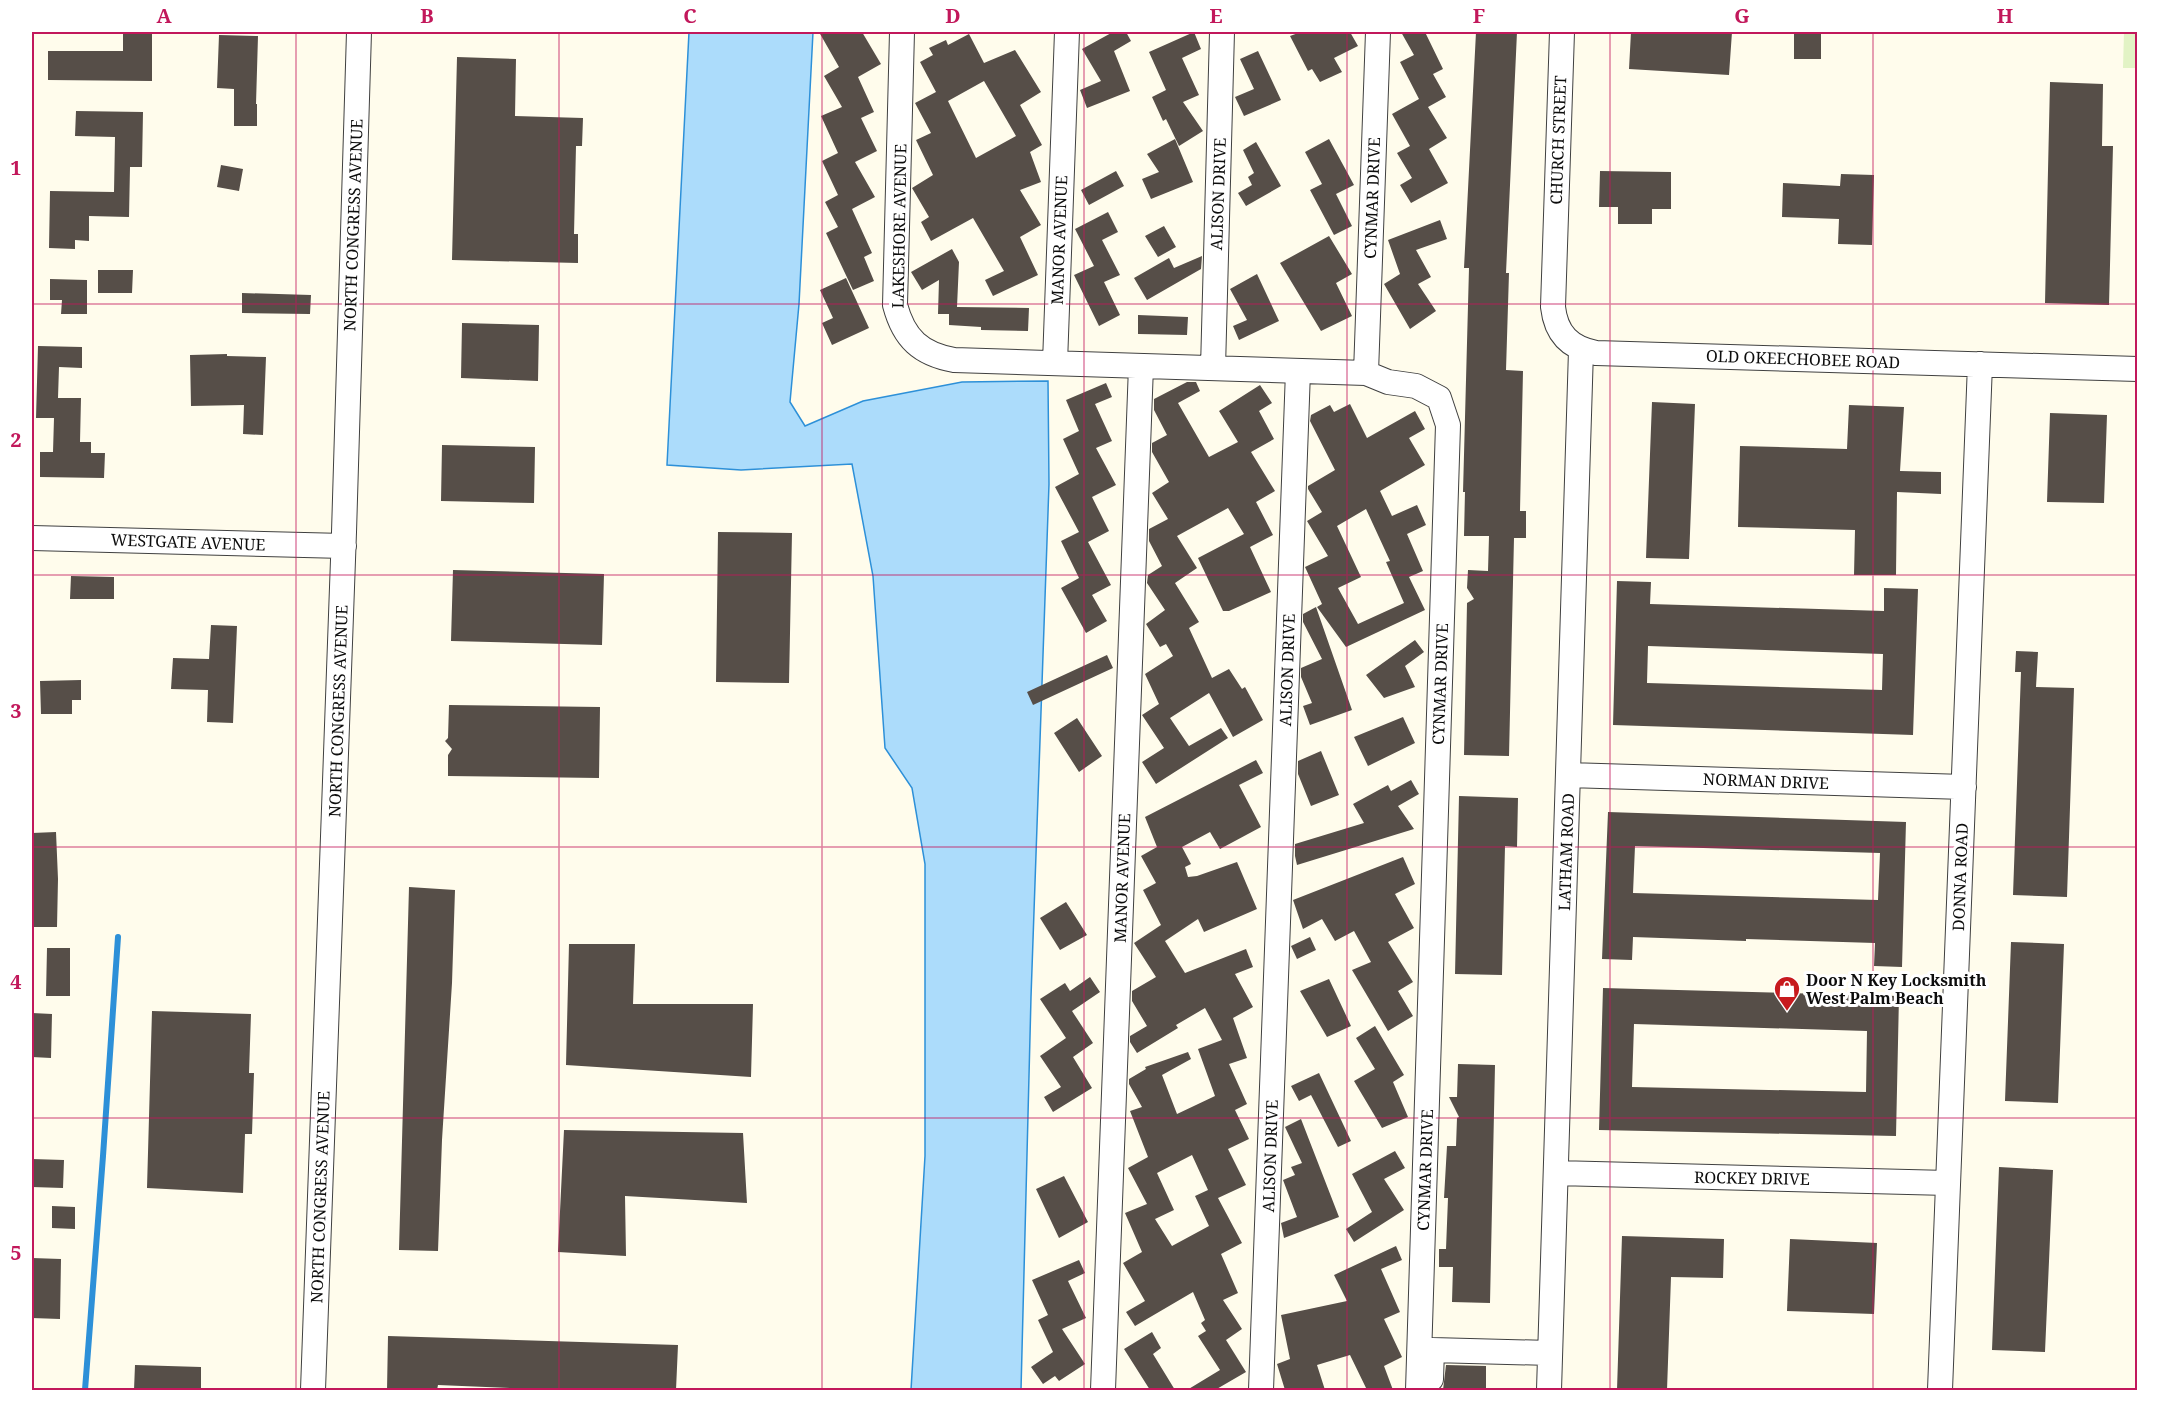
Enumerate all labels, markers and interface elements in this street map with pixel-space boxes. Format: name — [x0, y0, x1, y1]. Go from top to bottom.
text: A — [156, 2, 172, 29]
text: B — [420, 2, 434, 29]
text: C — [683, 2, 697, 29]
text: D — [945, 2, 961, 29]
text: E — [1209, 2, 1223, 29]
text: F — [1473, 2, 1485, 29]
text: G — [1734, 2, 1750, 29]
text: H — [1997, 2, 2013, 29]
street label: CHURCH STREET — [1545, 75, 1571, 205]
street label: NORTH CONGRESS AVENUE — [338, 118, 368, 332]
street label: ALISON DRIVE — [1205, 137, 1231, 251]
street label: CYNMAR DRIVE — [1359, 137, 1385, 259]
street label: LAKESHORE AVENUE — [887, 143, 911, 309]
text: 1 — [10, 154, 22, 181]
street label: MANOR AVENUE — [1046, 175, 1072, 305]
street label: OLD OKEECHOBEE ROAD — [1706, 345, 1900, 373]
text: 2 — [10, 426, 22, 453]
street label: WESTGATE AVENUE — [110, 528, 266, 556]
street label: NORTH CONGRESS AVENUE — [323, 604, 353, 818]
street label: ALISON DRIVE — [1274, 613, 1300, 727]
street label: CYNMAR DRIVE — [1427, 623, 1453, 745]
text: 3 — [10, 697, 22, 724]
street label: NORMAN DRIVE — [1703, 768, 1829, 794]
street label: LATHAM ROAD — [1553, 793, 1579, 911]
street label: MANOR AVENUE — [1109, 813, 1135, 943]
street label: DONNA ROAD — [1947, 823, 1973, 931]
text: 4 — [10, 968, 22, 995]
place label: Door N Key Locksmith West Palm Beach — [1806, 969, 1987, 1009]
shop icon: Door N Key Locksmith West Palm Beach — [1772, 974, 1802, 1012]
street label: NORTH CONGRESS AVENUE — [305, 1090, 335, 1304]
street label: ALISON DRIVE — [1257, 1099, 1283, 1213]
street label: CYNMAR DRIVE — [1412, 1109, 1438, 1231]
street label: ROCKEY DRIVE — [1694, 1166, 1810, 1190]
text: 5 — [10, 1239, 22, 1266]

